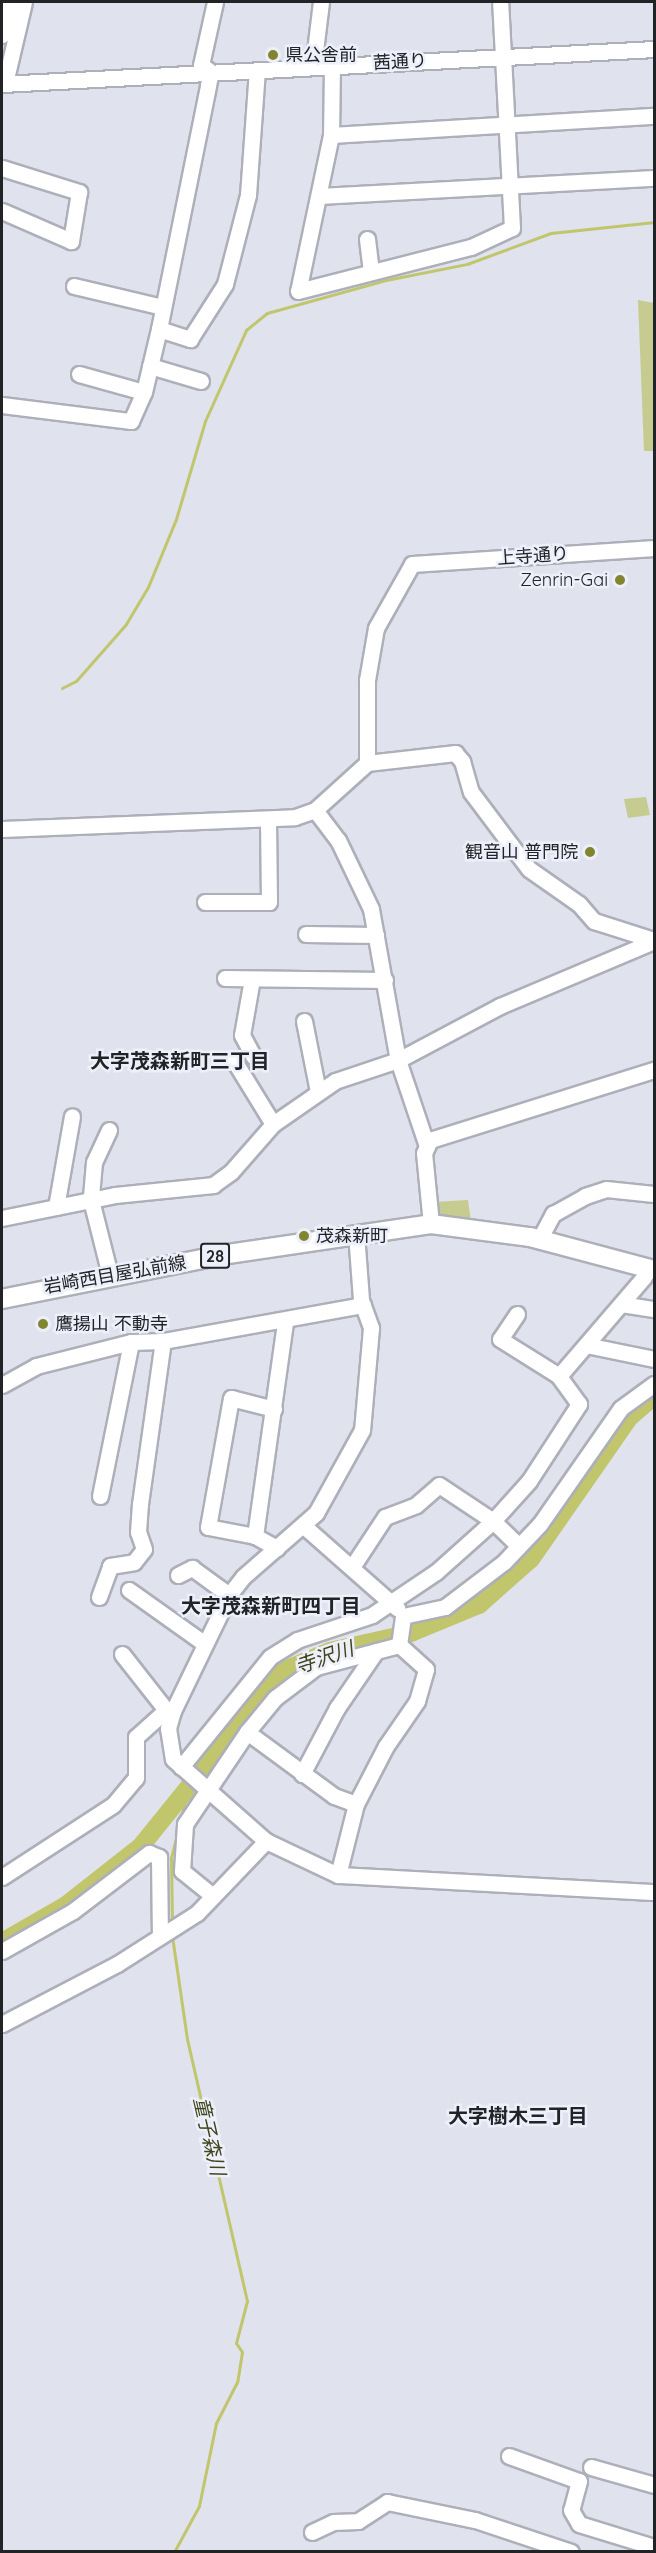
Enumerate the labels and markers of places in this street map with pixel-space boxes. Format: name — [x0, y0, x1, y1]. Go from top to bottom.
place label: 県公舎前 — [285, 44, 357, 66]
marker: 県公舎前 — [266, 48, 280, 62]
place label: Zenrin-Gai — [520, 569, 608, 591]
marker: Zenrin-Gai — [613, 573, 627, 587]
place label: 観音山 普門院 — [465, 841, 578, 863]
marker: 観音山 普門院 — [583, 845, 597, 859]
place label: 茂森新町 — [316, 1225, 388, 1247]
marker: 茂森新町 — [297, 1229, 311, 1243]
place label: 鷹揚山 不動寺 — [55, 1313, 168, 1335]
marker: 鷹揚山 不動寺 — [36, 1317, 50, 1331]

